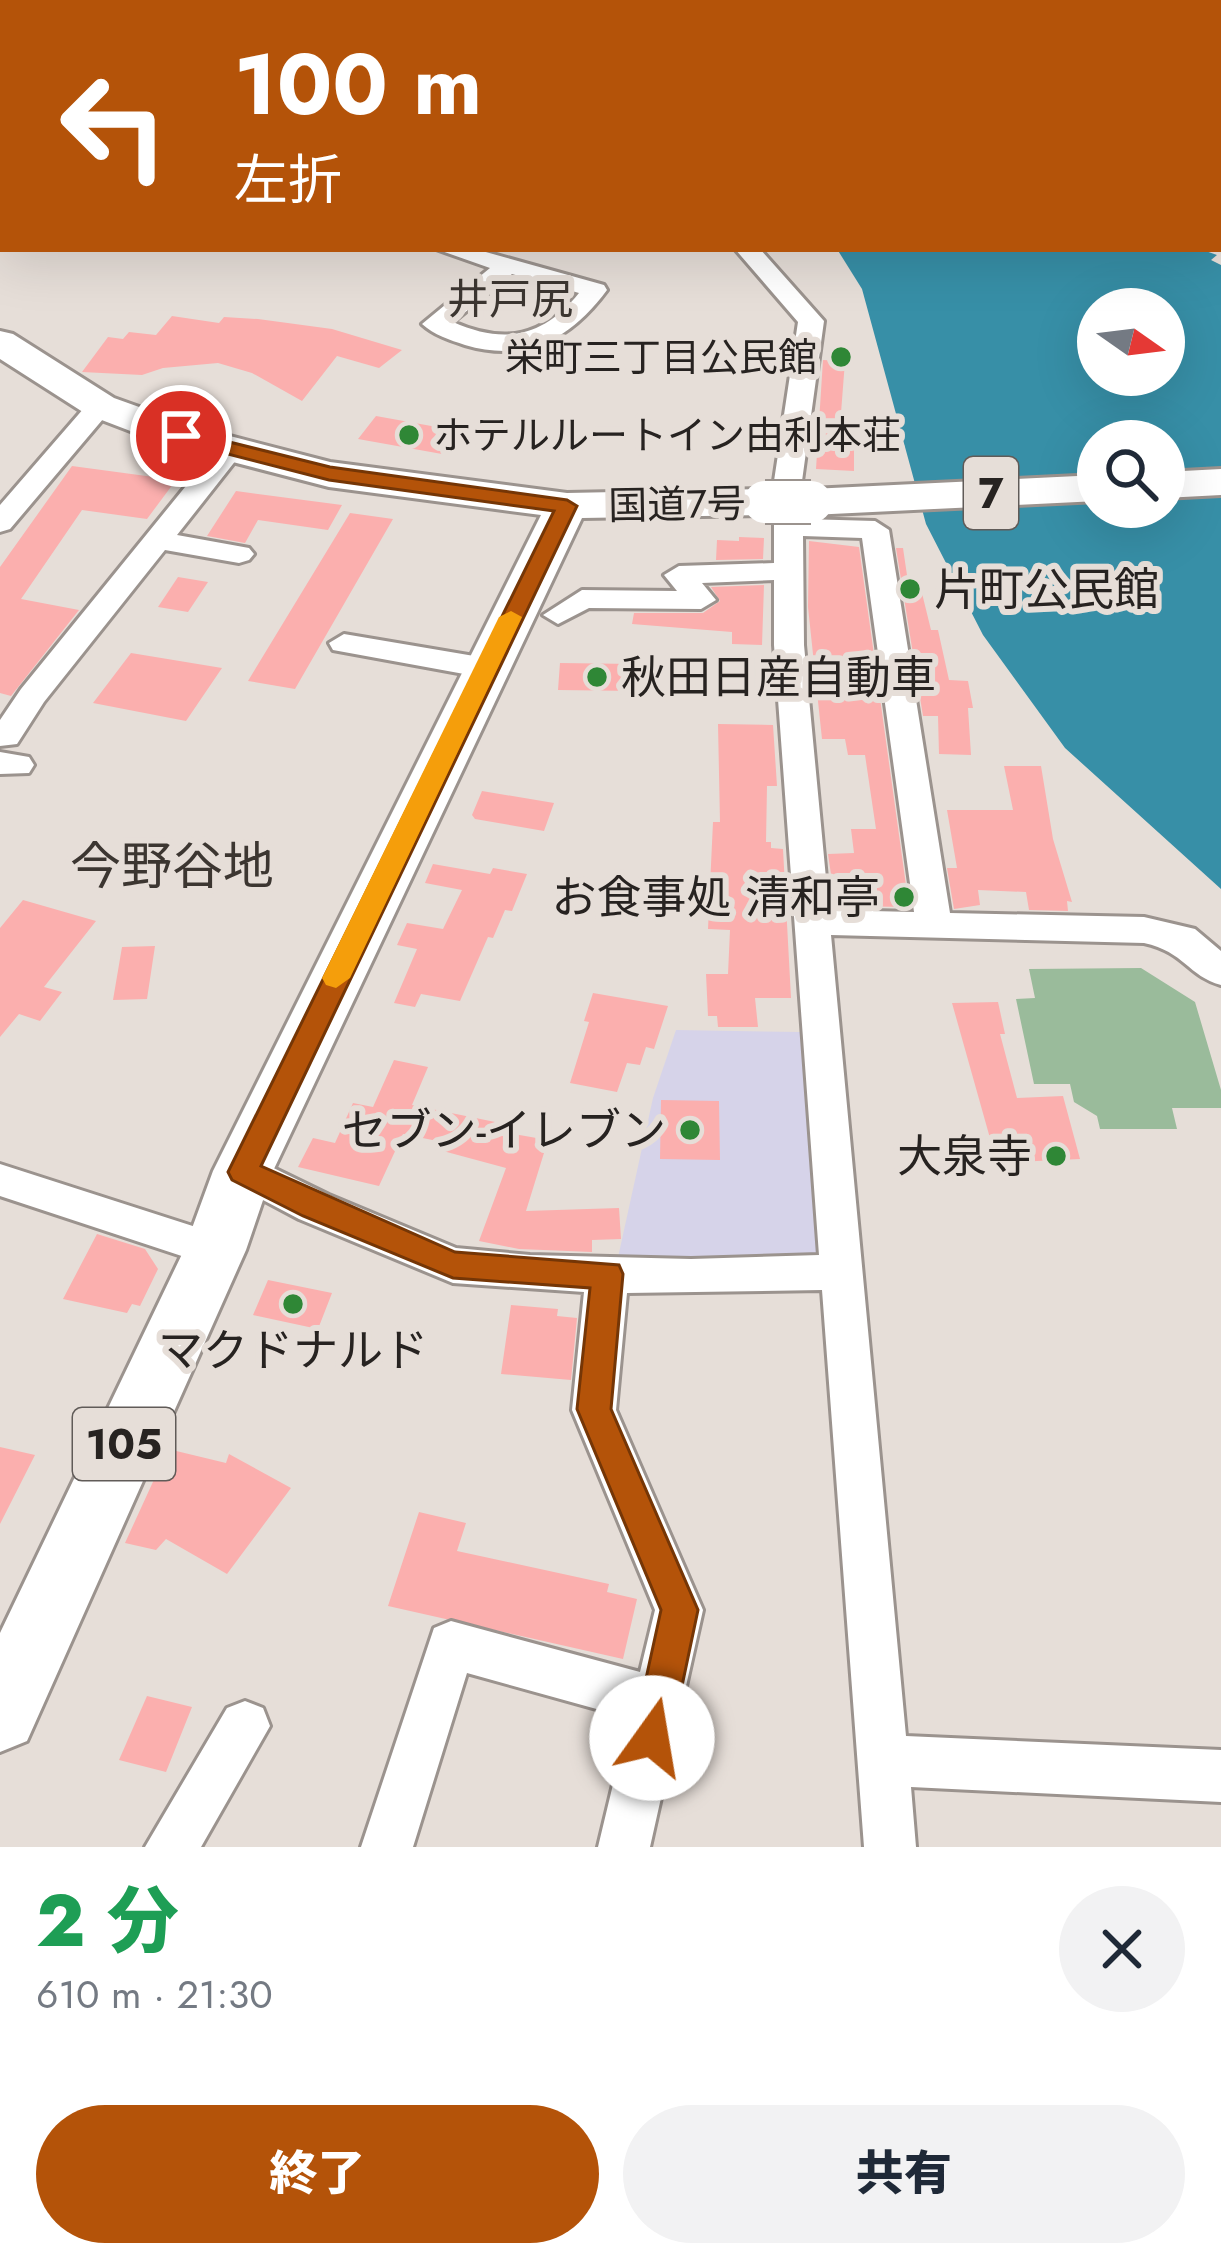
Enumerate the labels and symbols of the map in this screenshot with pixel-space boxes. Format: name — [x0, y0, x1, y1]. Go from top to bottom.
district label: 井戸尻 — [447, 269, 573, 330]
north arrow — [1077, 288, 1185, 396]
place label: 栄町三丁目公民館 — [505, 329, 817, 386]
marker: 栄町三丁目公民館 — [828, 344, 854, 370]
pin — [130, 385, 232, 487]
place label: ホテルルートイン由利本荘 — [433, 407, 901, 464]
marker: ホテルルートイン由利本荘 — [396, 422, 422, 448]
road number: 7 — [964, 457, 1018, 529]
street label: 国道7号 — [608, 475, 746, 534]
place label: 片町公民館 — [934, 557, 1159, 622]
marker: 片町公民館 — [897, 576, 923, 602]
place label: 秋田日産自動車 — [621, 645, 936, 710]
marker: 秋田日産自動車 — [584, 664, 610, 690]
district label: 今野谷地 — [70, 829, 274, 903]
place label: お食事処 清和亭 — [551, 865, 880, 930]
marker: お食事処 清和亭 — [891, 884, 917, 910]
place label: セブン-イレブン — [342, 1098, 666, 1163]
marker: セブン-イレブン — [677, 1117, 703, 1143]
place label: 大泉寺 — [897, 1124, 1032, 1189]
marker: 大泉寺 — [1043, 1143, 1069, 1169]
marker: マクドナルド — [280, 1291, 306, 1317]
place label: マクドナルド — [158, 1318, 428, 1383]
road number: 105 — [73, 1408, 175, 1480]
position arrow — [589, 1675, 715, 1801]

